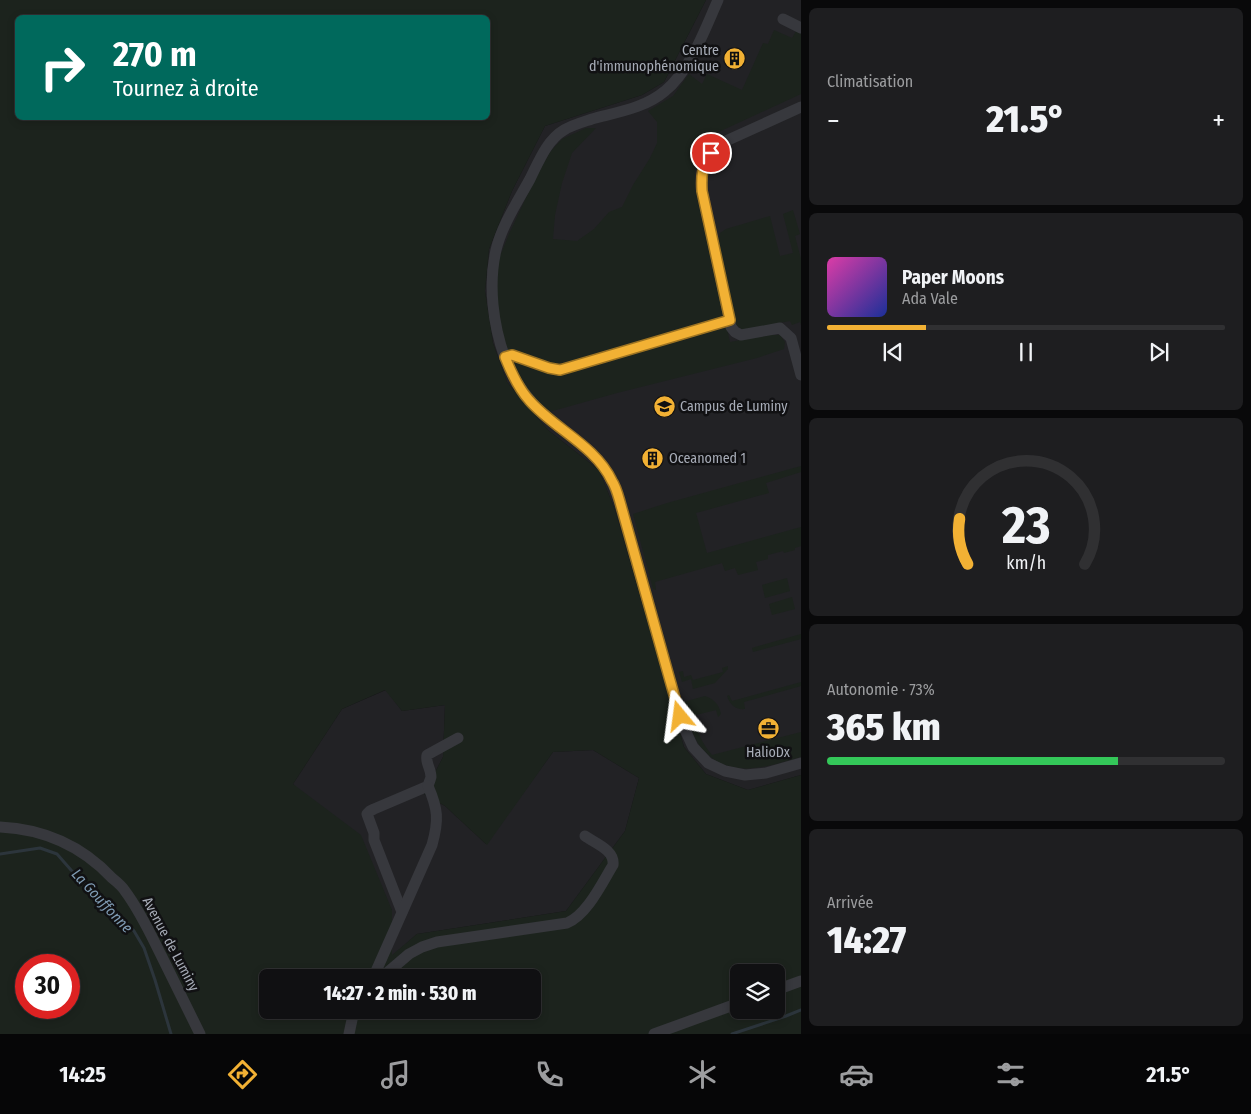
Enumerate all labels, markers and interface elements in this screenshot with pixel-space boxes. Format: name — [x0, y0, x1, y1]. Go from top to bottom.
text: 270 m — [113, 33, 197, 75]
icon: right — [30, 35, 95, 100]
place label: Centre d'immunophénomique — [589, 42, 719, 75]
building icon: Centre d'immunophénomique — [723, 46, 747, 70]
text: Climatisation — [827, 72, 913, 91]
text: Tournez à droite — [113, 75, 259, 102]
text: 21.5° — [986, 96, 1066, 142]
text: − — [827, 104, 840, 137]
text: + — [1212, 104, 1225, 137]
pin — [690, 132, 732, 174]
icon: arrive — [697, 139, 725, 167]
text: Paper Moons — [902, 266, 1004, 289]
text: Ada Vale — [902, 289, 958, 308]
icon: previous — [879, 338, 907, 366]
icon: pause — [1012, 338, 1040, 366]
icon: next — [1145, 338, 1173, 366]
school or university icon: Campus de Luminy — [652, 394, 676, 418]
place label: Campus de Luminy — [680, 398, 788, 415]
building icon: Oceanomed 1 — [641, 446, 665, 470]
place label: Oceanomed 1 — [669, 450, 746, 467]
text: 23 — [1001, 494, 1050, 557]
text: km/h — [1006, 552, 1046, 574]
text: Autonomie · 73% — [827, 680, 935, 699]
position arrow — [653, 689, 705, 741]
text: 365 km — [827, 704, 941, 750]
office icon: HalioDx — [756, 717, 780, 741]
place label: HalioDx — [746, 744, 791, 761]
water label: La Gouffonne — [68, 865, 136, 937]
text: Arrivée — [827, 893, 873, 912]
street label: Avenue de Luminy — [139, 894, 203, 995]
text: 14:27 — [827, 917, 906, 963]
speed limit sign: 30 — [15, 954, 80, 1019]
map controls — [730, 964, 785, 1019]
button: layers — [730, 964, 785, 1019]
text: 14:27 · 2 min · 530 m — [324, 982, 476, 1005]
icon: directions — [225, 1057, 260, 1092]
icon: music — [378, 1057, 413, 1092]
icon: phone — [532, 1057, 567, 1092]
icon: climate — [685, 1057, 720, 1092]
icon: car — [839, 1057, 874, 1092]
icon: filters — [993, 1057, 1028, 1092]
text: 14:25 — [59, 1061, 106, 1088]
text: 21.5° — [1146, 1061, 1192, 1088]

